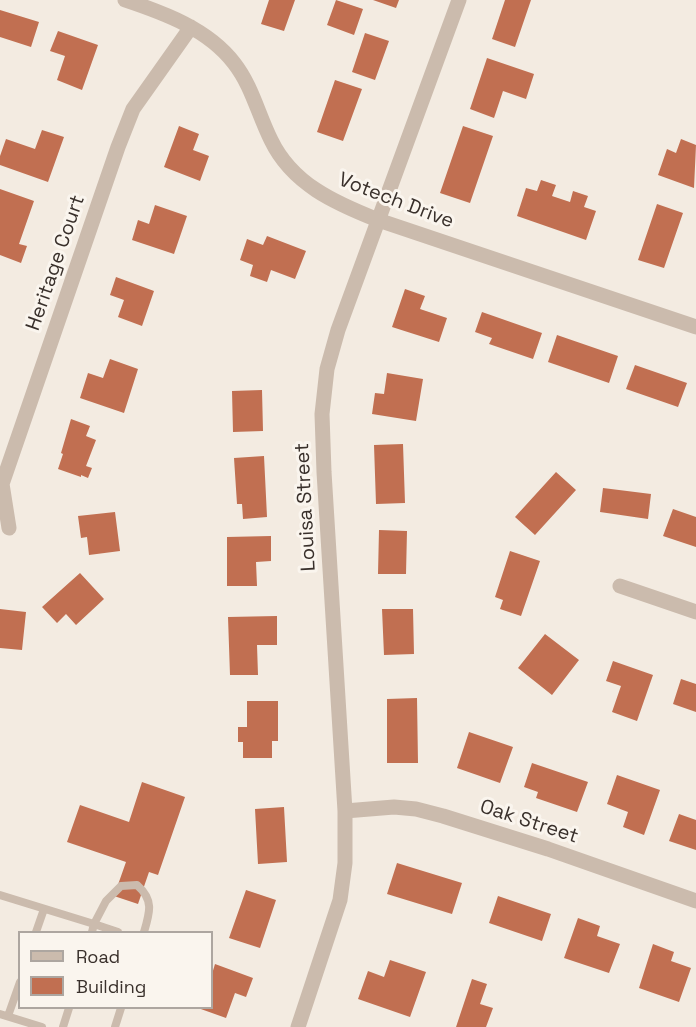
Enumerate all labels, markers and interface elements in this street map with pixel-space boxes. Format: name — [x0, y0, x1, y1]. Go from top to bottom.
street label: Votech Drive — [335, 168, 457, 234]
street label: Heritage Court — [22, 192, 90, 334]
street label: Louisa Street — [291, 442, 321, 572]
street label: Oak Street — [477, 795, 581, 849]
legend — [18, 931, 213, 1009]
text: Road — [76, 945, 120, 968]
text: Building — [76, 975, 146, 998]

